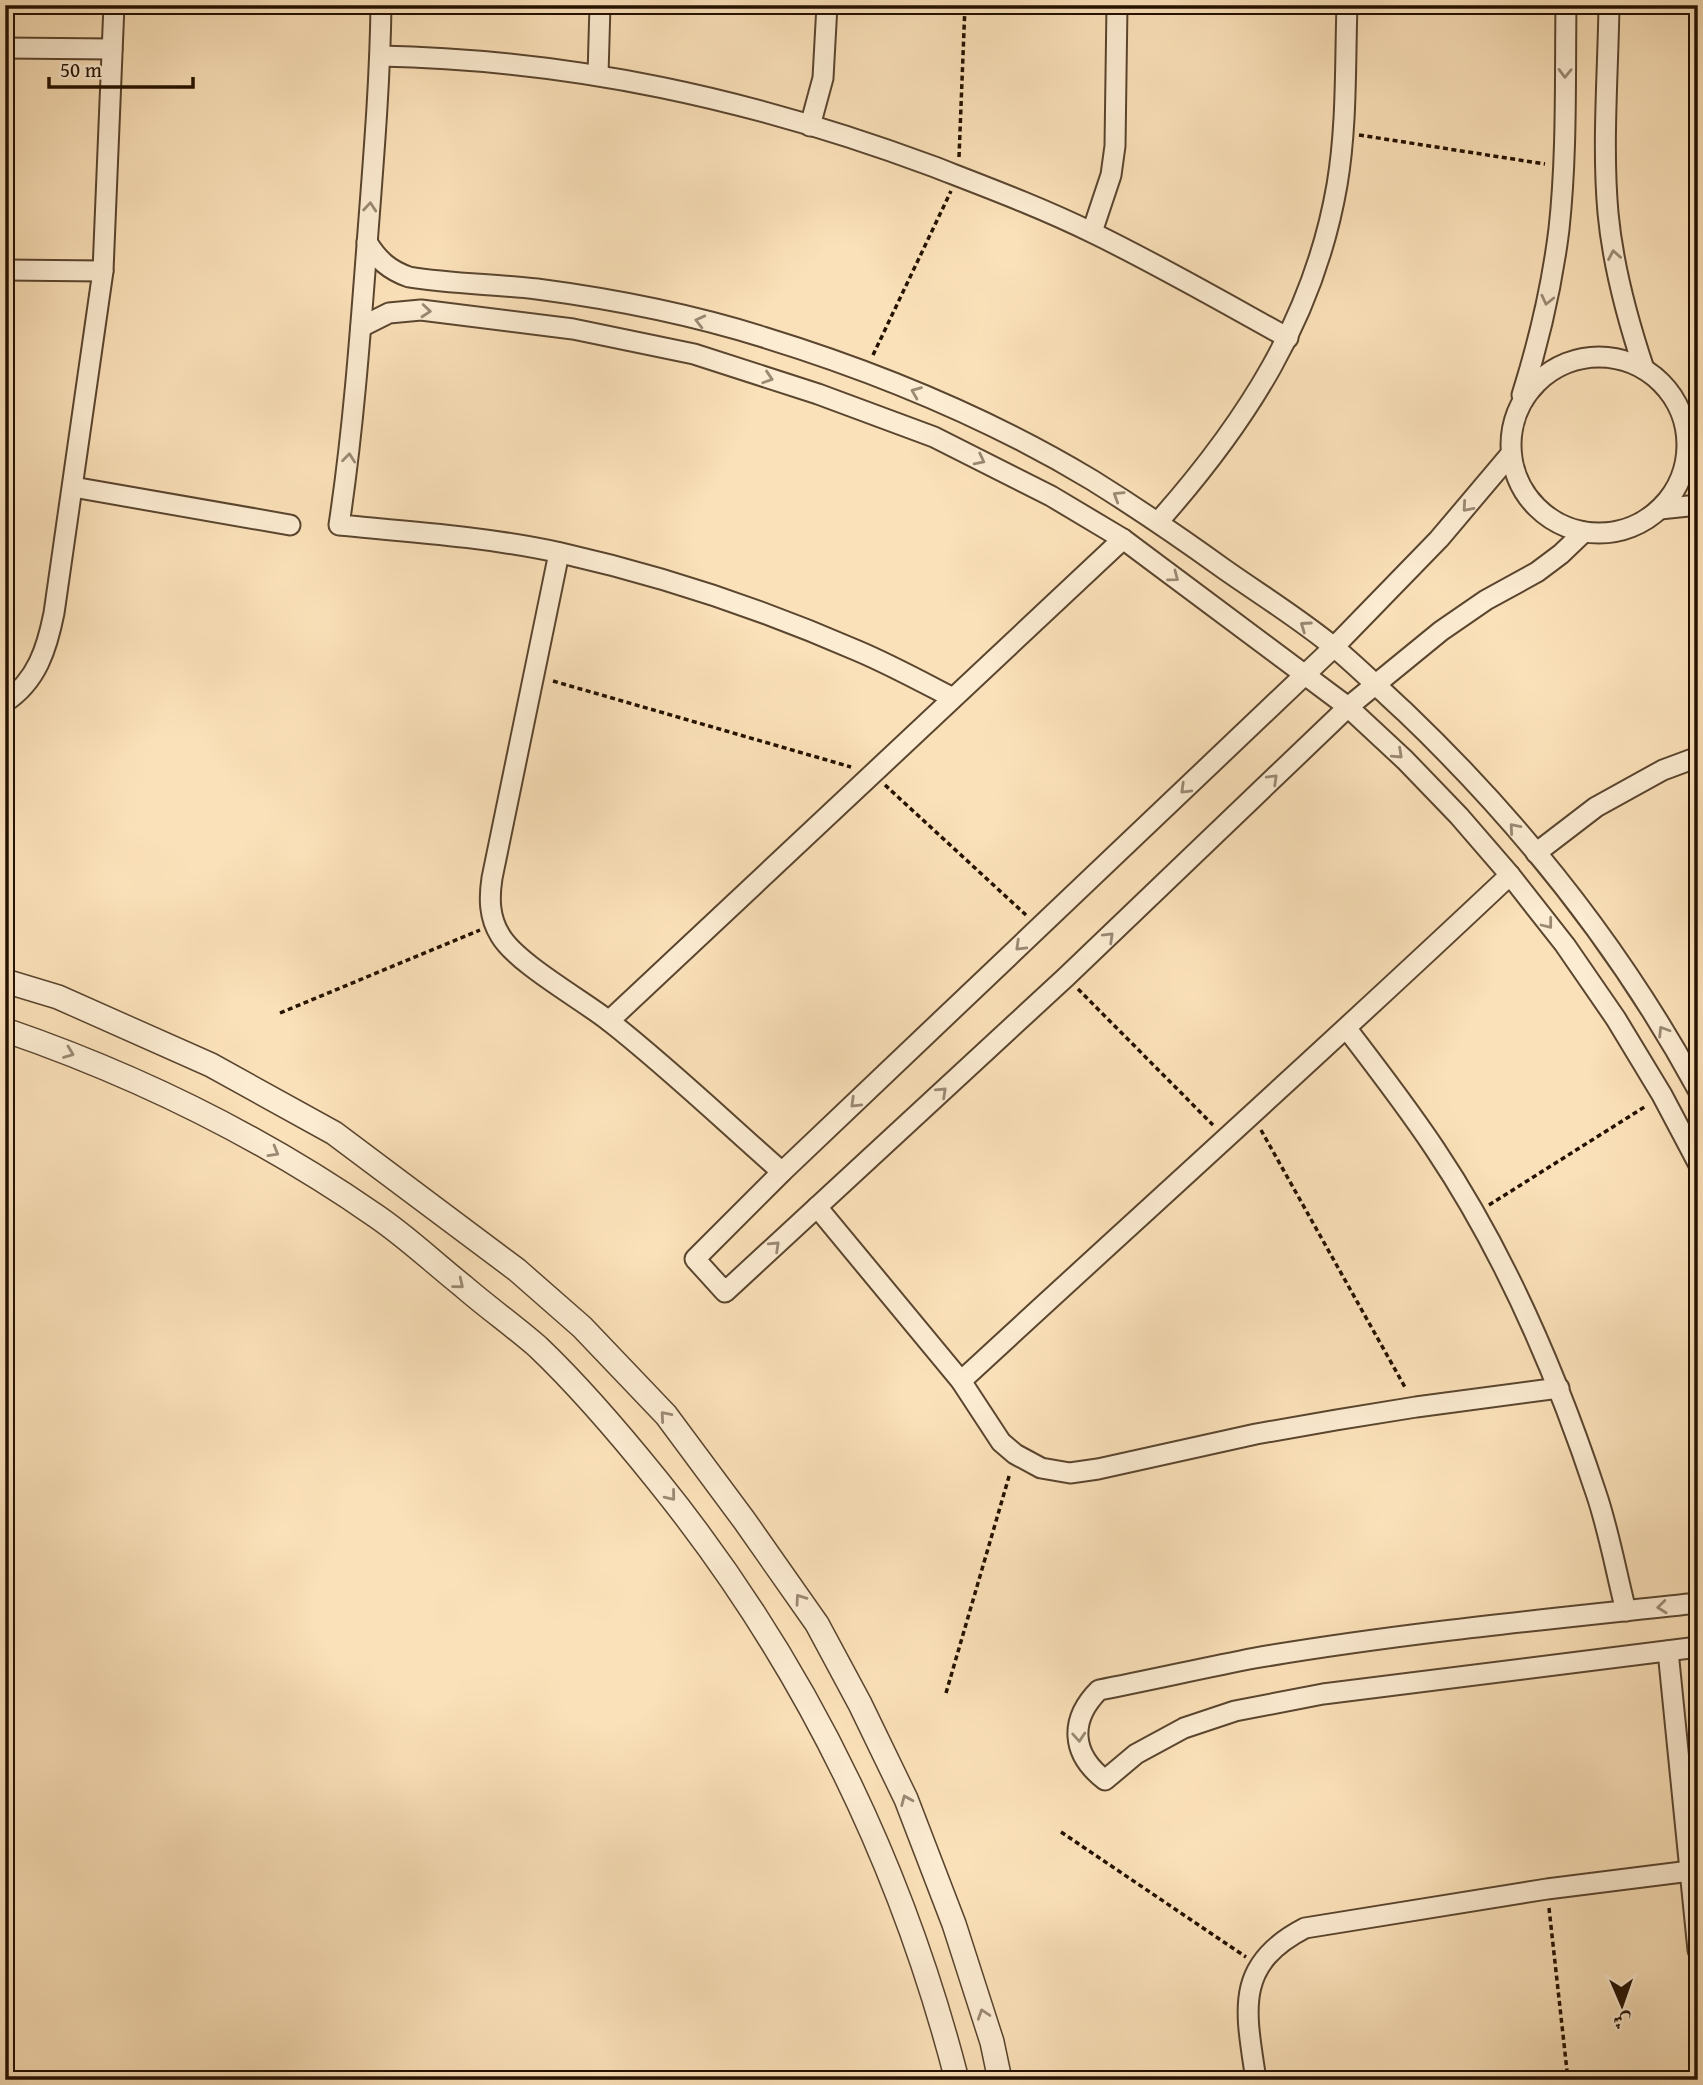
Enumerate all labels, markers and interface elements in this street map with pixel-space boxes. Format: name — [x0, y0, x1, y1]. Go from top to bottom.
scale bar — [49, 46, 192, 90]
text: 50 m — [60, 54, 102, 85]
one-way arrow — [1557, 69, 1573, 79]
one-way arrow — [362, 201, 377, 212]
one-way arrow — [1607, 249, 1622, 261]
one-way arrow — [1541, 294, 1555, 306]
one-way arrow — [420, 303, 431, 318]
one-way arrow — [694, 315, 706, 329]
one-way arrow — [762, 370, 774, 384]
one-way arrow — [911, 386, 923, 400]
one-way arrow — [341, 452, 356, 464]
one-way arrow — [973, 452, 985, 466]
one-way arrow — [1112, 492, 1125, 505]
one-way arrow — [1463, 499, 1475, 512]
one-way arrow — [1166, 569, 1179, 582]
one-way arrow — [1300, 622, 1313, 634]
one-way arrow — [1390, 745, 1403, 758]
one-way arrow — [1265, 775, 1278, 788]
one-way arrow — [1180, 781, 1193, 794]
one-way arrow — [1510, 823, 1522, 836]
one-way arrow — [1540, 917, 1553, 929]
one-way arrow — [1100, 932, 1113, 945]
one-way arrow — [1015, 938, 1028, 950]
one-way arrow — [1658, 1025, 1671, 1038]
one-way arrow — [63, 1045, 75, 1059]
one-way arrow — [934, 1087, 947, 1100]
one-way arrow — [850, 1094, 863, 1107]
one-way arrow — [266, 1144, 279, 1157]
one-way arrow — [767, 1242, 780, 1254]
one-way arrow — [452, 1275, 464, 1288]
one-way arrow — [661, 1411, 673, 1424]
one-way arrow — [662, 1489, 675, 1501]
one-way arrow — [796, 1594, 808, 1607]
one-way arrow — [1656, 1599, 1667, 1614]
one-way arrow — [1072, 1732, 1087, 1743]
one-way arrow — [900, 1795, 914, 1807]
north arrow — [1588, 1969, 1658, 2039]
one-way arrow — [977, 2008, 991, 2020]
text: ش — [1613, 2008, 1633, 2036]

